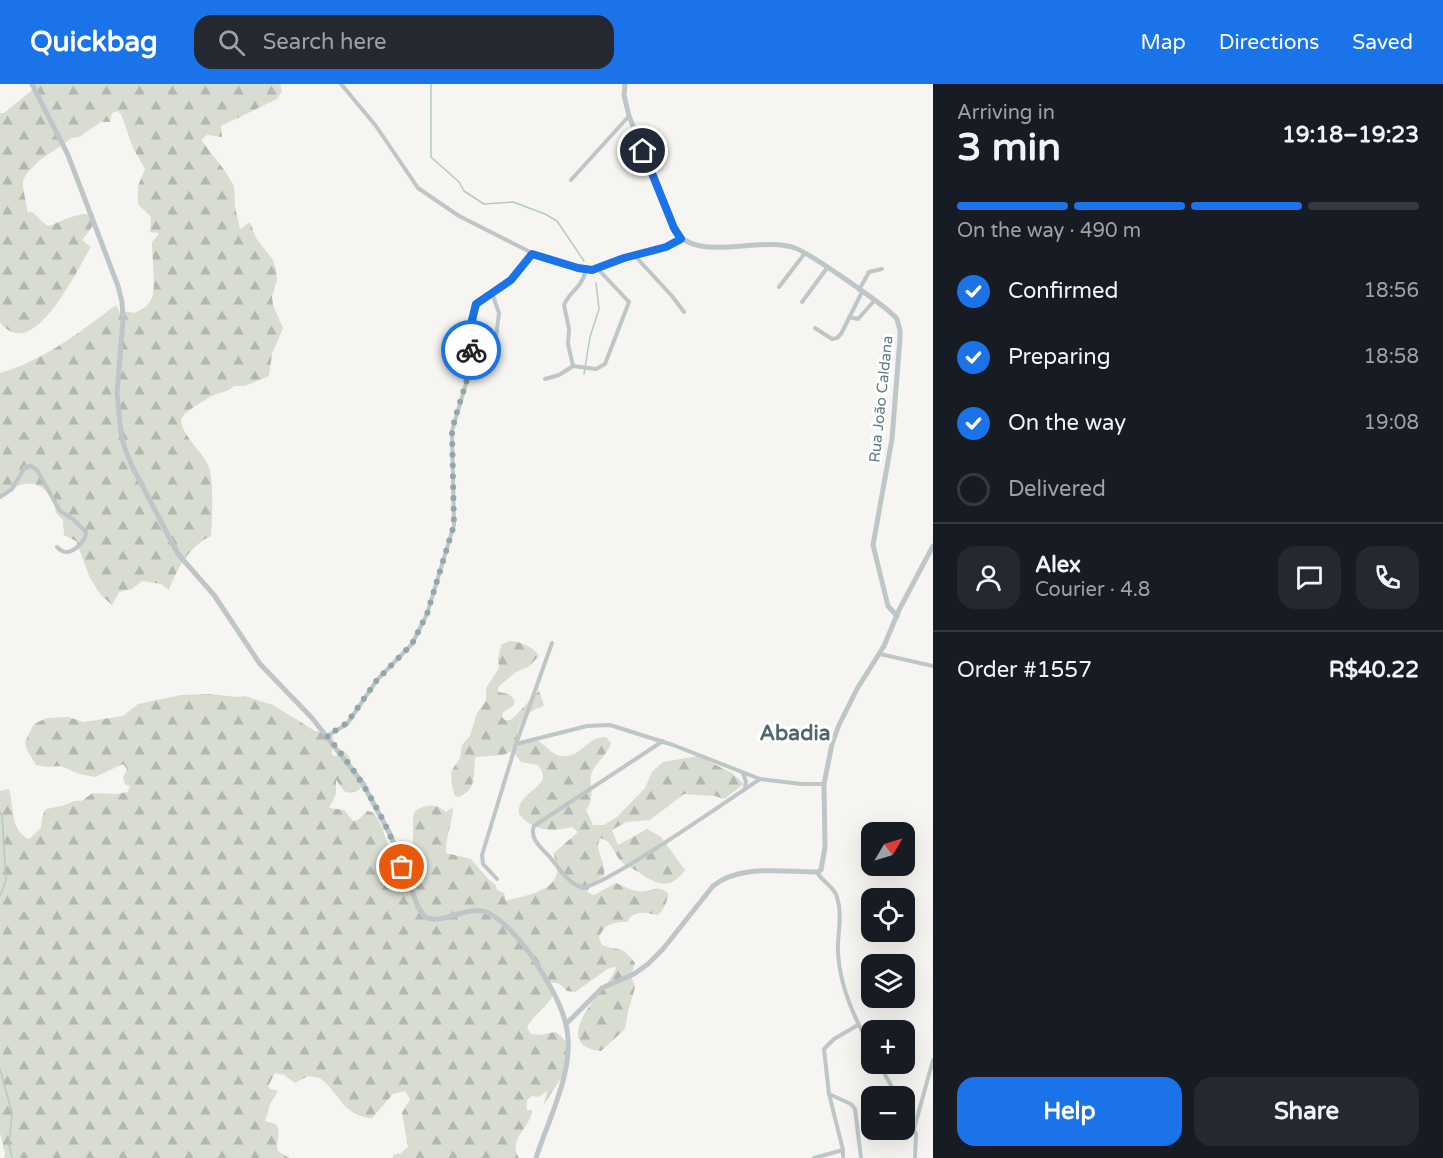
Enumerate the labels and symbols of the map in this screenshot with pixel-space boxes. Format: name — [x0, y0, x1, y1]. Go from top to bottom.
pin — [617, 125, 668, 176]
courier — [441, 320, 501, 380]
street label: Rua João Caldana — [865, 335, 897, 463]
district label: Abadia — [760, 721, 830, 746]
north arrow — [861, 822, 915, 876]
pin — [376, 841, 427, 892]

